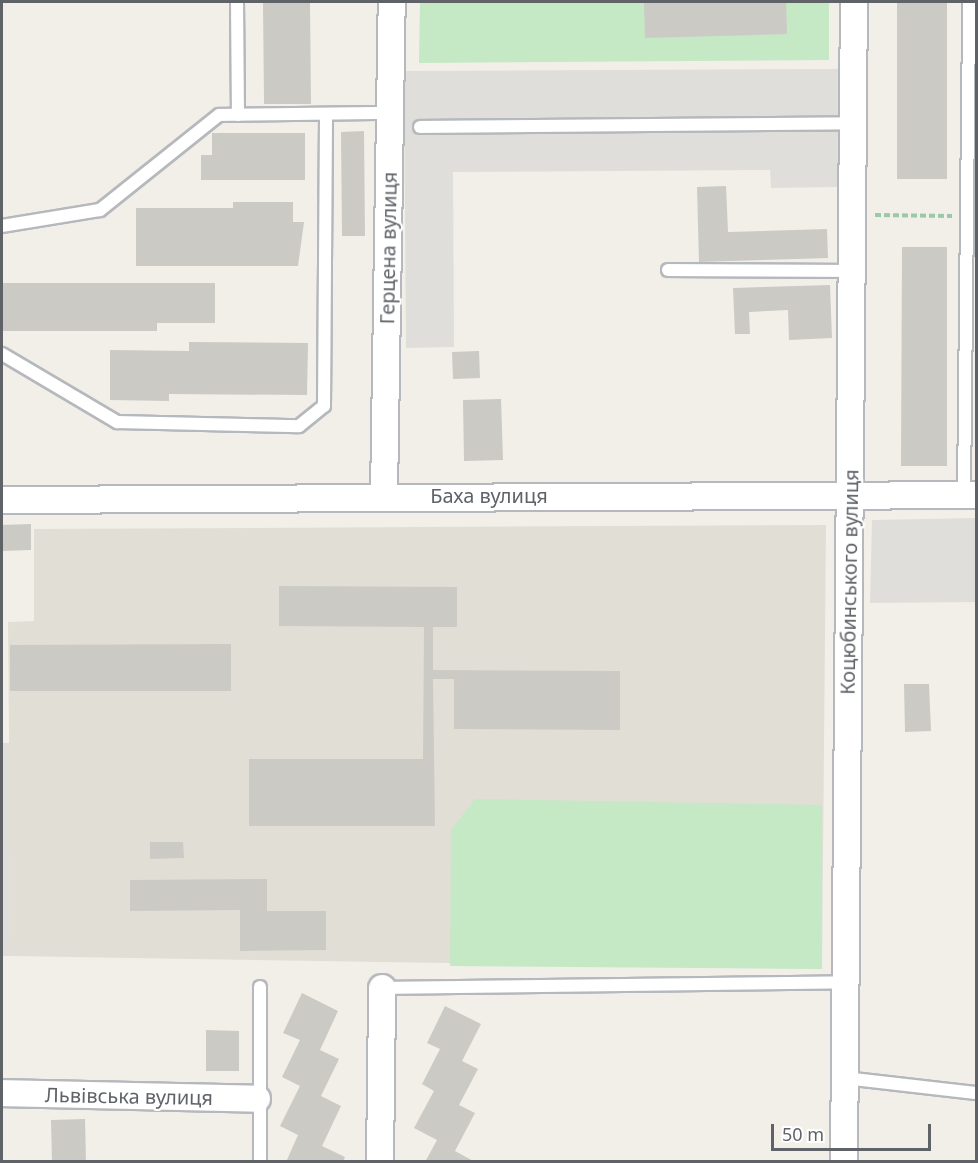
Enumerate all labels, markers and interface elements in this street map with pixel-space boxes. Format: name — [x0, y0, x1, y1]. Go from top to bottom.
street label: Герцена вулиця — [375, 171, 401, 325]
street label: Коцюбинського вулиця — [835, 469, 863, 695]
street label: Баха вулиця — [430, 483, 548, 507]
street label: Львівська вулиця — [45, 1083, 213, 1109]
scale bar — [774, 1112, 934, 1150]
text: 50 m — [782, 1122, 824, 1146]

